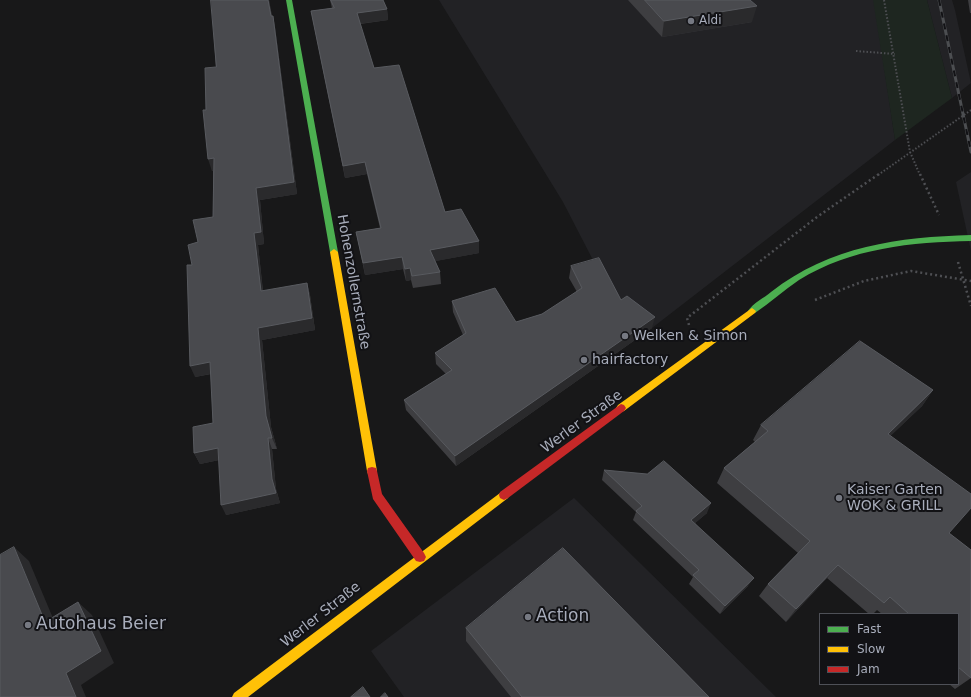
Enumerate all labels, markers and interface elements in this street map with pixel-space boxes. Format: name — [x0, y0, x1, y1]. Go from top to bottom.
place label: Aldi — [699, 14, 721, 28]
marker: Aldi — [686, 16, 696, 26]
street label: Hohenzollernstraße — [333, 213, 373, 351]
place label: Welken & Simon — [633, 328, 747, 344]
marker: Welken & Simon — [620, 331, 630, 341]
place label: hairfactory — [592, 352, 668, 368]
marker: hairfactory — [579, 355, 589, 365]
street label: Werler Straße — [538, 387, 626, 457]
place label: Kaiser Garten WOK & GRILL — [847, 482, 943, 514]
marker: Kaiser Garten WOK & GRILL — [834, 493, 844, 503]
street label: Werler Straße — [278, 579, 364, 651]
place label: Action — [536, 607, 589, 627]
marker: Action — [523, 612, 533, 622]
legend — [819, 613, 959, 685]
place label: Autohaus Beier — [36, 615, 166, 635]
marker: Autohaus Beier — [23, 620, 33, 630]
text: Fast — [857, 622, 881, 636]
text: Slow — [857, 642, 885, 656]
text: Jam — [857, 662, 880, 676]

